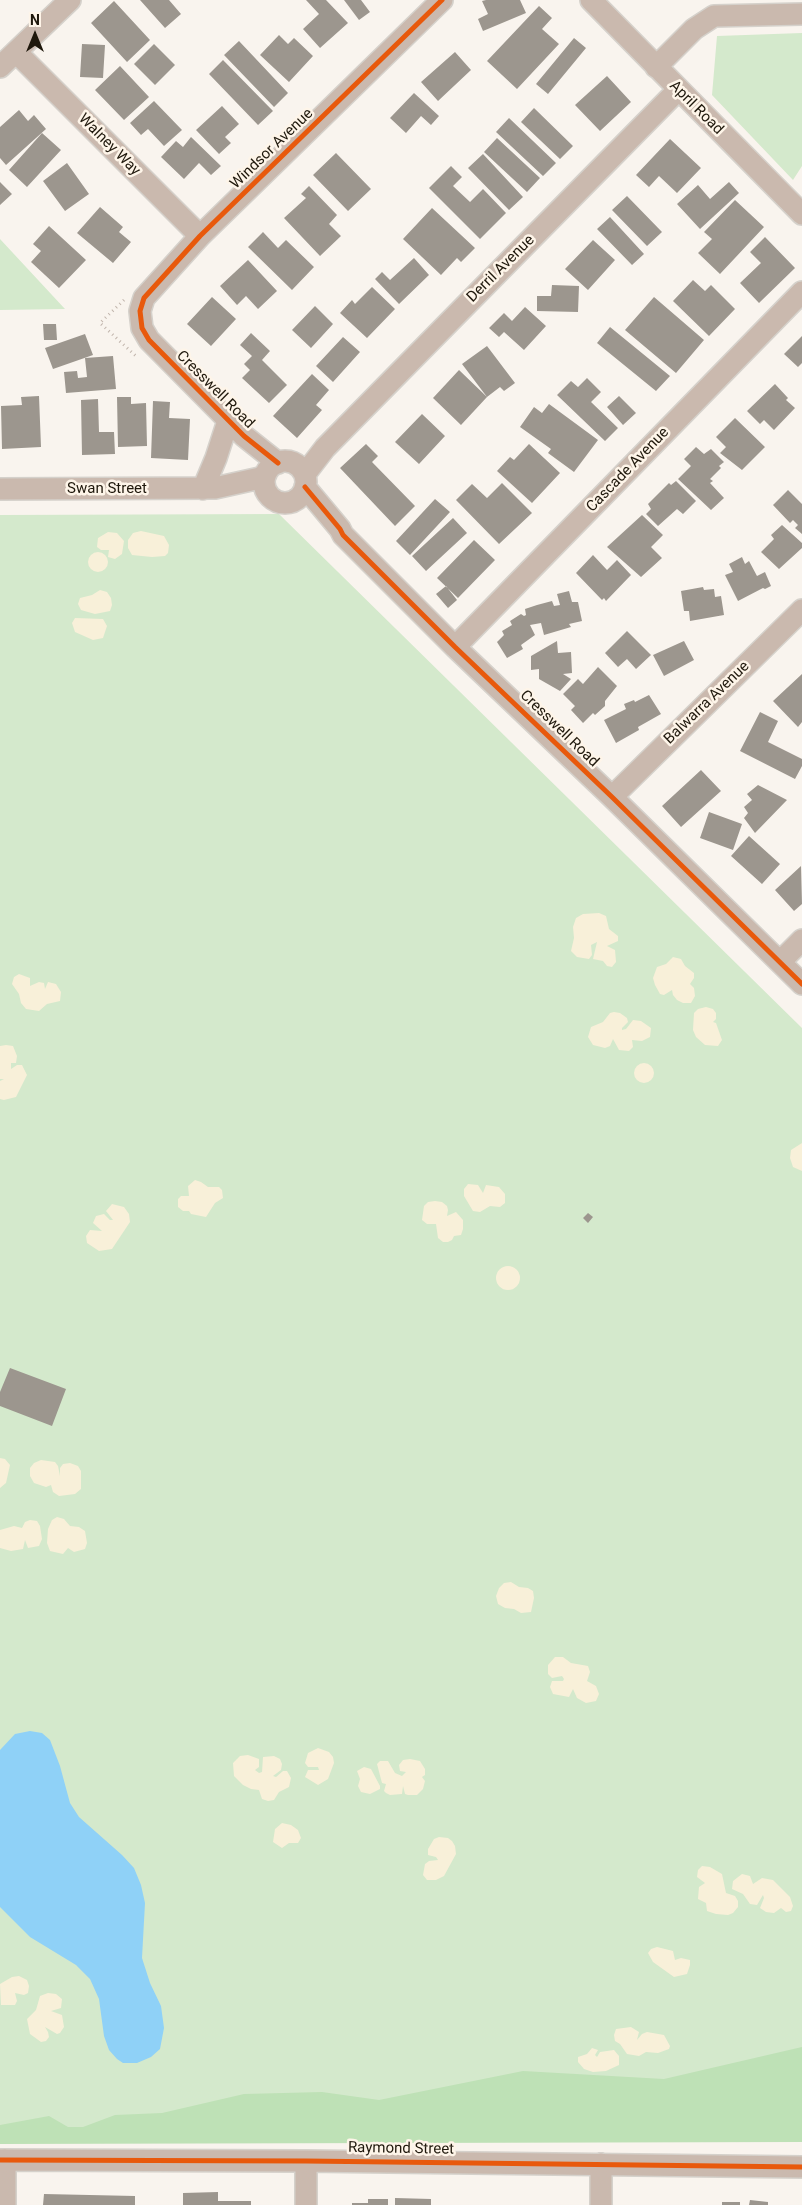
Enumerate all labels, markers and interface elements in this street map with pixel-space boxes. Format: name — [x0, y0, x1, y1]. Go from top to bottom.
north arrow — [10, 10, 60, 60]
text: N — [30, 12, 40, 28]
street label: April Road — [665, 77, 727, 139]
street label: Windsor Avenue — [227, 105, 317, 193]
street label: Walney Way — [74, 110, 144, 180]
street label: Derril Avenue — [464, 232, 538, 306]
street label: Cresswell Road — [172, 347, 258, 433]
street label: Cascade Avenue — [583, 424, 673, 516]
street label: Swan Street — [67, 480, 147, 498]
street label: Balwarra Avenue — [661, 658, 753, 748]
street label: Cresswell Road — [516, 687, 602, 771]
street label: Raymond Street — [348, 2139, 454, 2159]

